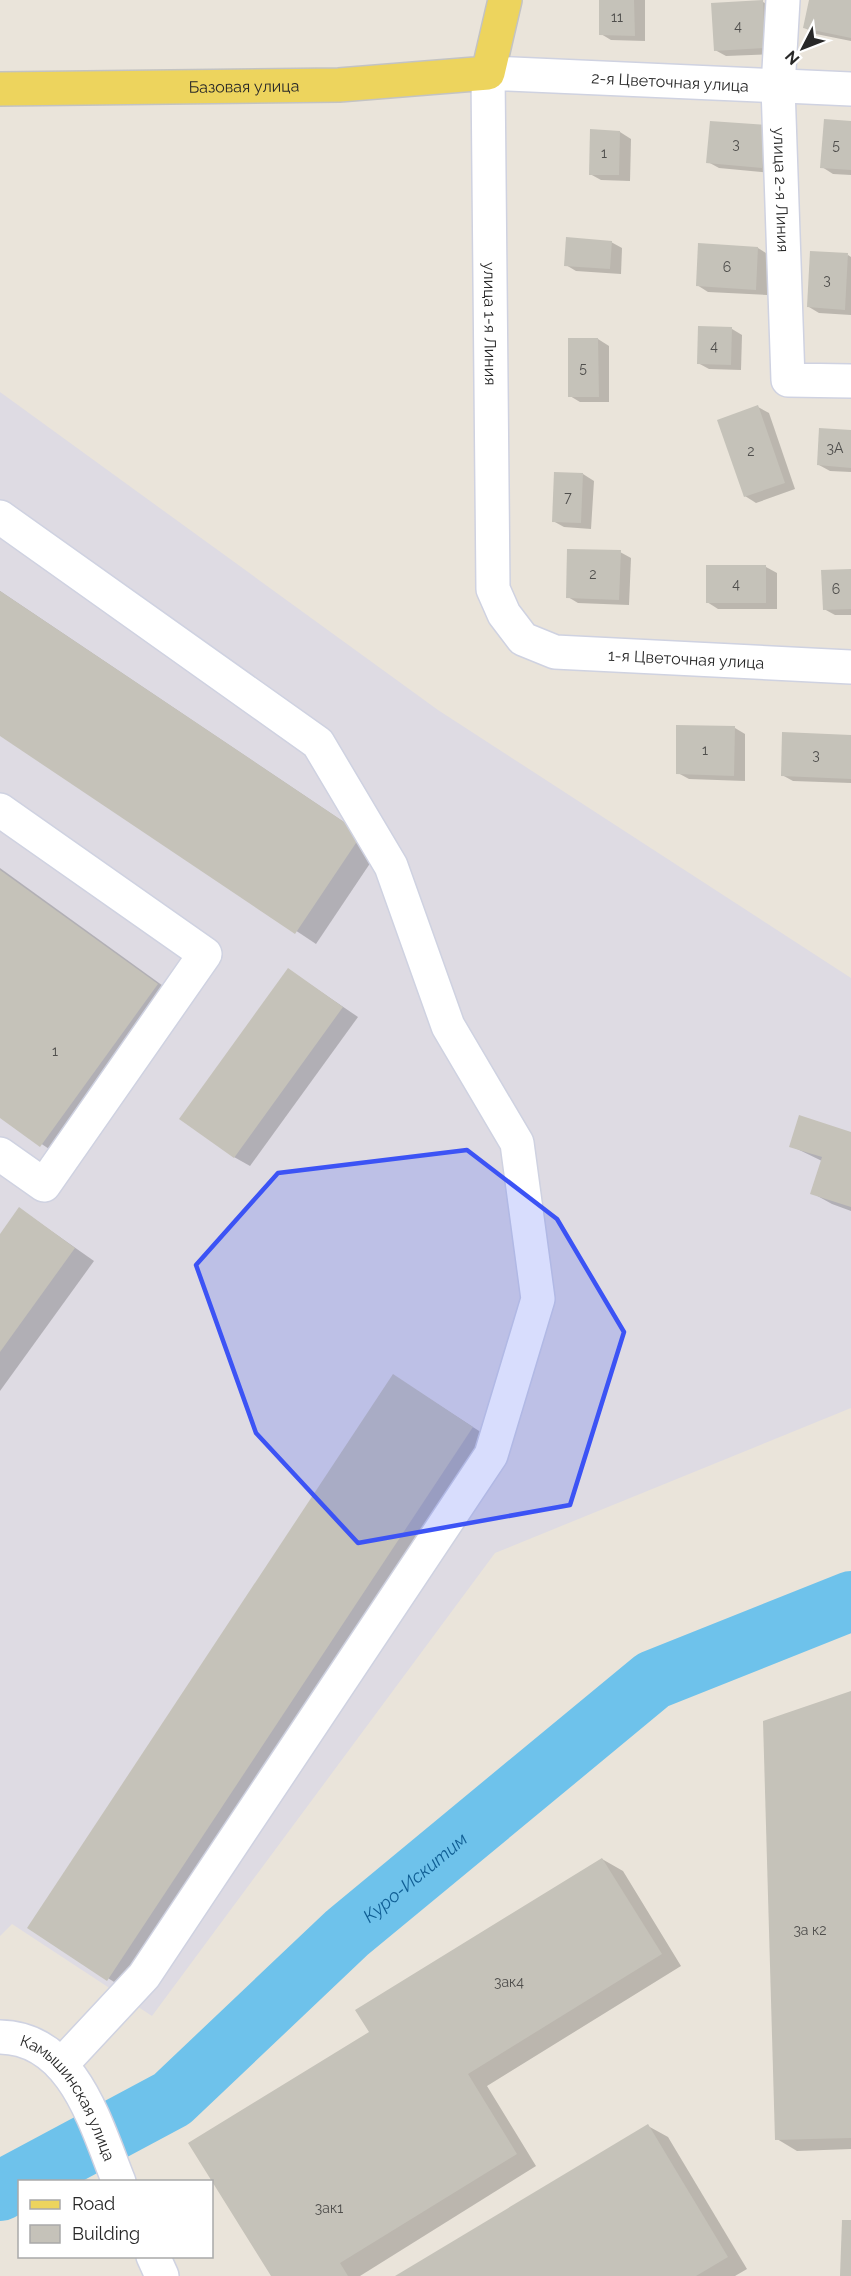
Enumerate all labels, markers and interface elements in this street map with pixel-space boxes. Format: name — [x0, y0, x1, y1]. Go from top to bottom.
house number: 11 — [611, 9, 623, 25]
house number: 4 — [734, 18, 742, 34]
north arrow — [773, 18, 833, 78]
text: N — [781, 47, 803, 69]
street label: 2-я Цветочная улица — [591, 68, 749, 96]
street label: Базовая улица — [189, 76, 299, 96]
street label: улица 2-я Линия — [770, 127, 793, 253]
house number: 3 — [732, 136, 740, 152]
house number: 5 — [832, 137, 840, 153]
house number: 1 — [601, 145, 607, 161]
house number: 6 — [723, 259, 731, 275]
street label: улица 1-я Линия — [480, 262, 501, 385]
house number: 3 — [823, 272, 831, 288]
house number: 4 — [710, 338, 718, 354]
house number: 5 — [579, 360, 587, 376]
house number: 3А — [827, 440, 844, 456]
house number: 2 — [747, 443, 755, 459]
house number: 7 — [564, 489, 572, 505]
house number: 2 — [589, 566, 597, 582]
house number: 4 — [732, 576, 740, 592]
house number: 6 — [832, 581, 840, 597]
street label: 1-я Цветочная улица — [608, 645, 765, 672]
house number: 1 — [702, 742, 708, 758]
house number: 3 — [812, 747, 820, 763]
house number: 1 — [52, 1043, 58, 1059]
water label: Куро-Искитим — [358, 1828, 471, 1926]
house number: 3а к2 — [793, 1922, 827, 1938]
house number: 3ак4 — [494, 1974, 524, 1990]
street label: Камышинская улица — [18, 2031, 119, 2164]
legend — [18, 2180, 213, 2258]
text: Road — [72, 2193, 115, 2214]
house number: 3ак1 — [315, 2200, 343, 2216]
text: Building — [72, 2223, 140, 2244]

